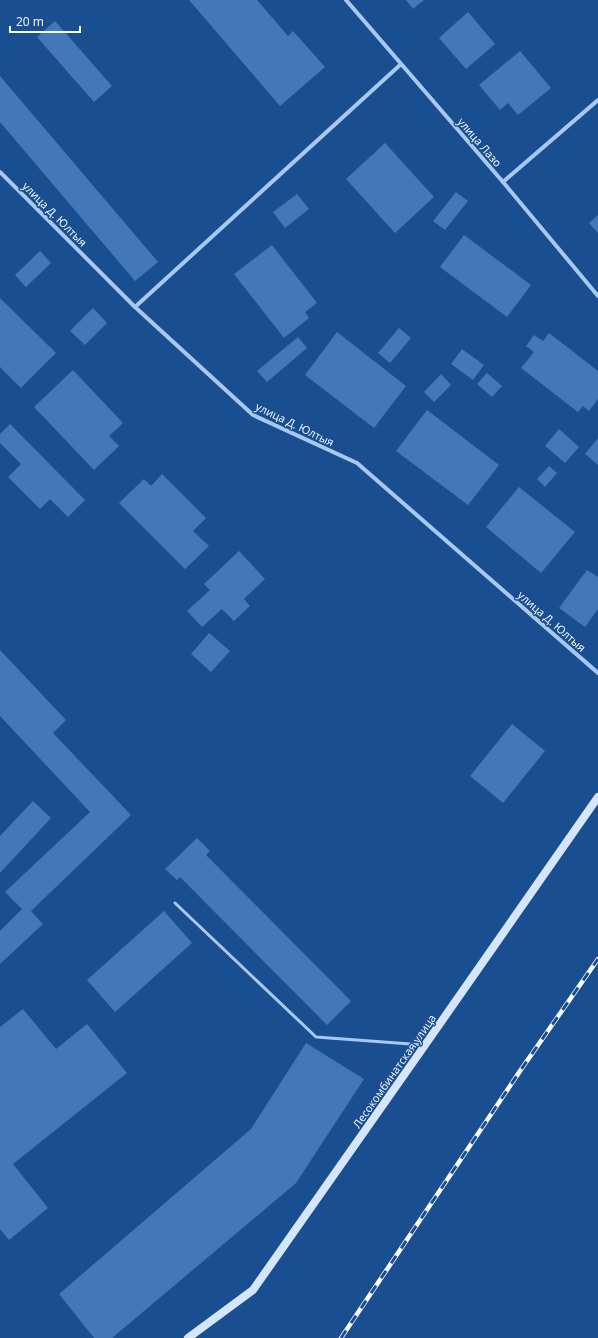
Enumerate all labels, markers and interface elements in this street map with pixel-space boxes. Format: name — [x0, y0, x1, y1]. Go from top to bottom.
scale bar — [10, 8, 80, 34]
text: 20 m — [16, 13, 44, 30]
street label: улица Лазо — [455, 114, 506, 170]
street label: улица Д. Юлтыя — [19, 178, 91, 250]
street label: улица Д. Юлтыя — [253, 399, 337, 449]
street label: улица Д. Юлтыя — [515, 587, 589, 655]
street label: Лесокомбинатская улица — [349, 1011, 439, 1131]

